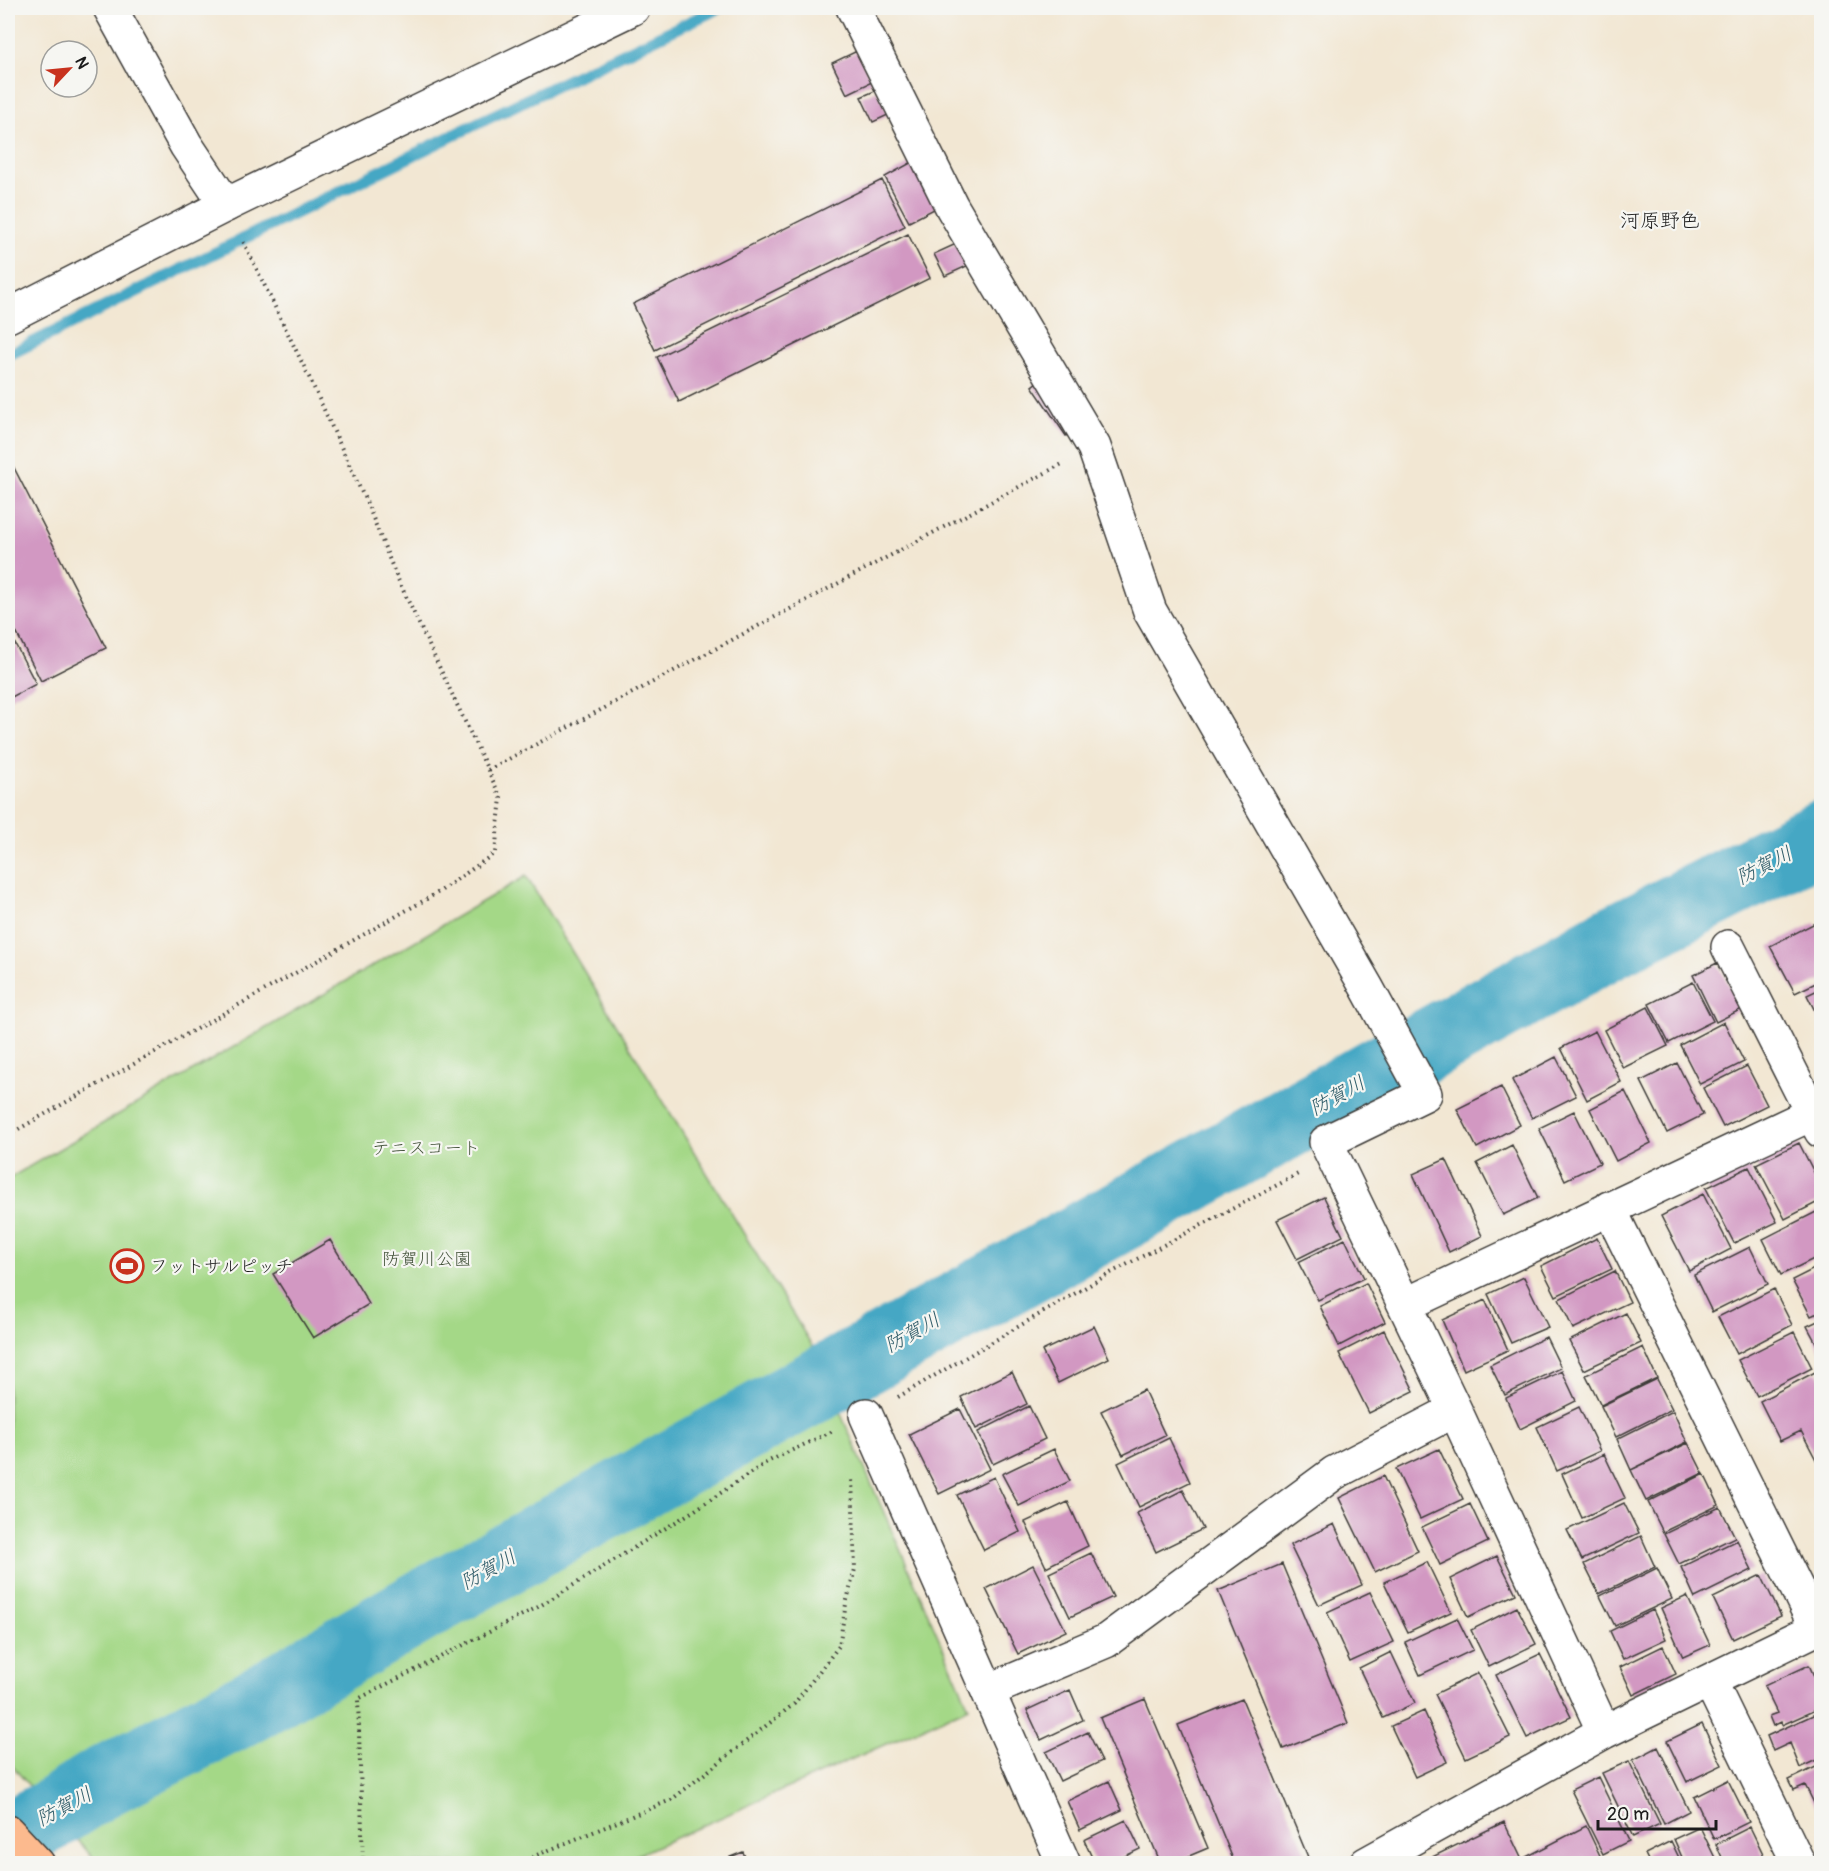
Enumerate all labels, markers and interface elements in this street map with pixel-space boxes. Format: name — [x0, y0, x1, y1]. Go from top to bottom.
north arrow — [39, 39, 99, 99]
text: N — [70, 54, 93, 72]
district label: 河原野色 — [1620, 208, 1700, 233]
water label: 防賀川 — [1732, 841, 1797, 890]
water label: 防賀川 — [1305, 1070, 1370, 1121]
park label: テニスコート — [372, 1137, 480, 1160]
sports icon: フットサルピッチ — [109, 1248, 145, 1284]
park label: 防賀川公園 — [382, 1248, 472, 1271]
place label: フットサルピッチ — [150, 1255, 293, 1278]
water label: 防賀川 — [880, 1307, 945, 1358]
water label: 防賀川 — [456, 1544, 521, 1595]
water label: 防賀川 — [32, 1781, 97, 1832]
scale bar — [1598, 1793, 1716, 1831]
text: 20 m — [1607, 1803, 1649, 1826]

